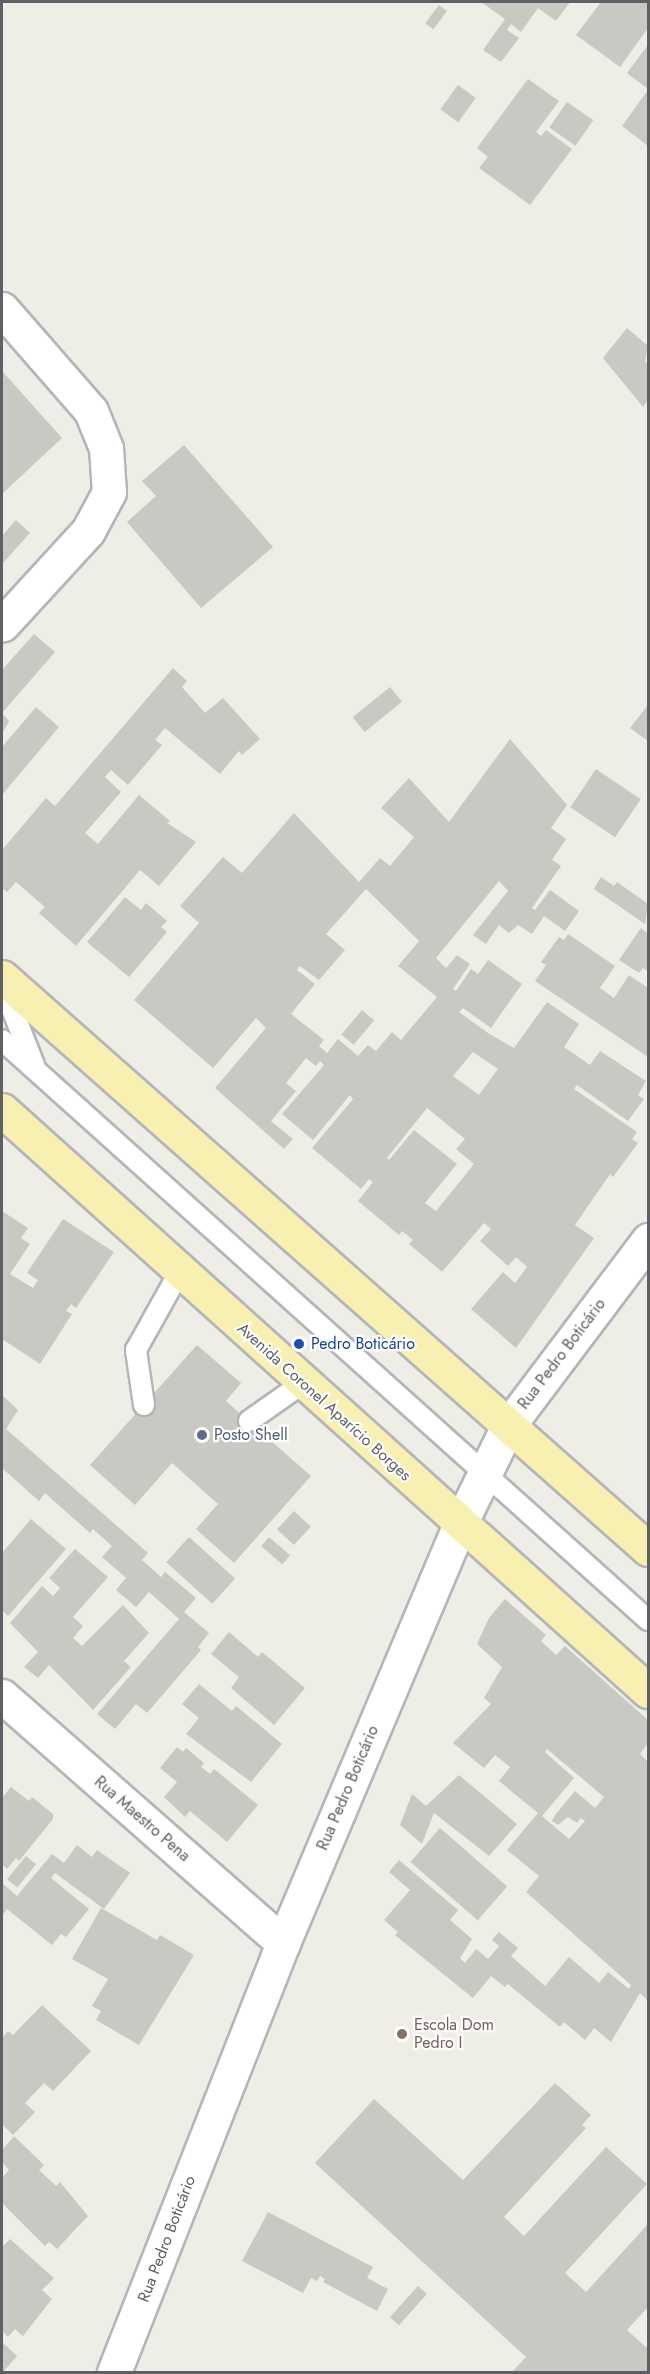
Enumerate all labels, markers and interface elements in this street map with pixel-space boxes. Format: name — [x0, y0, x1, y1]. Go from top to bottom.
street label: Rua Pedro Boticário — [514, 1295, 610, 1413]
street label: Avenida Coronel Aparício Borges — [233, 1319, 415, 1485]
place label: Pedro Boticário — [311, 1334, 415, 1354]
marker: Pedro Boticário — [292, 1337, 306, 1351]
place label: Posto Shell — [214, 1425, 288, 1445]
marker: Posto Shell — [195, 1428, 209, 1442]
street label: Rua Pedro Boticário — [313, 1723, 383, 1853]
street label: Rua Maestro Pena — [90, 1772, 194, 1866]
place label: Escola Dom Pedro I — [414, 2015, 494, 2053]
marker: Escola Dom Pedro I — [395, 2027, 409, 2041]
street label: Rua Pedro Boticário — [134, 2173, 200, 2305]

